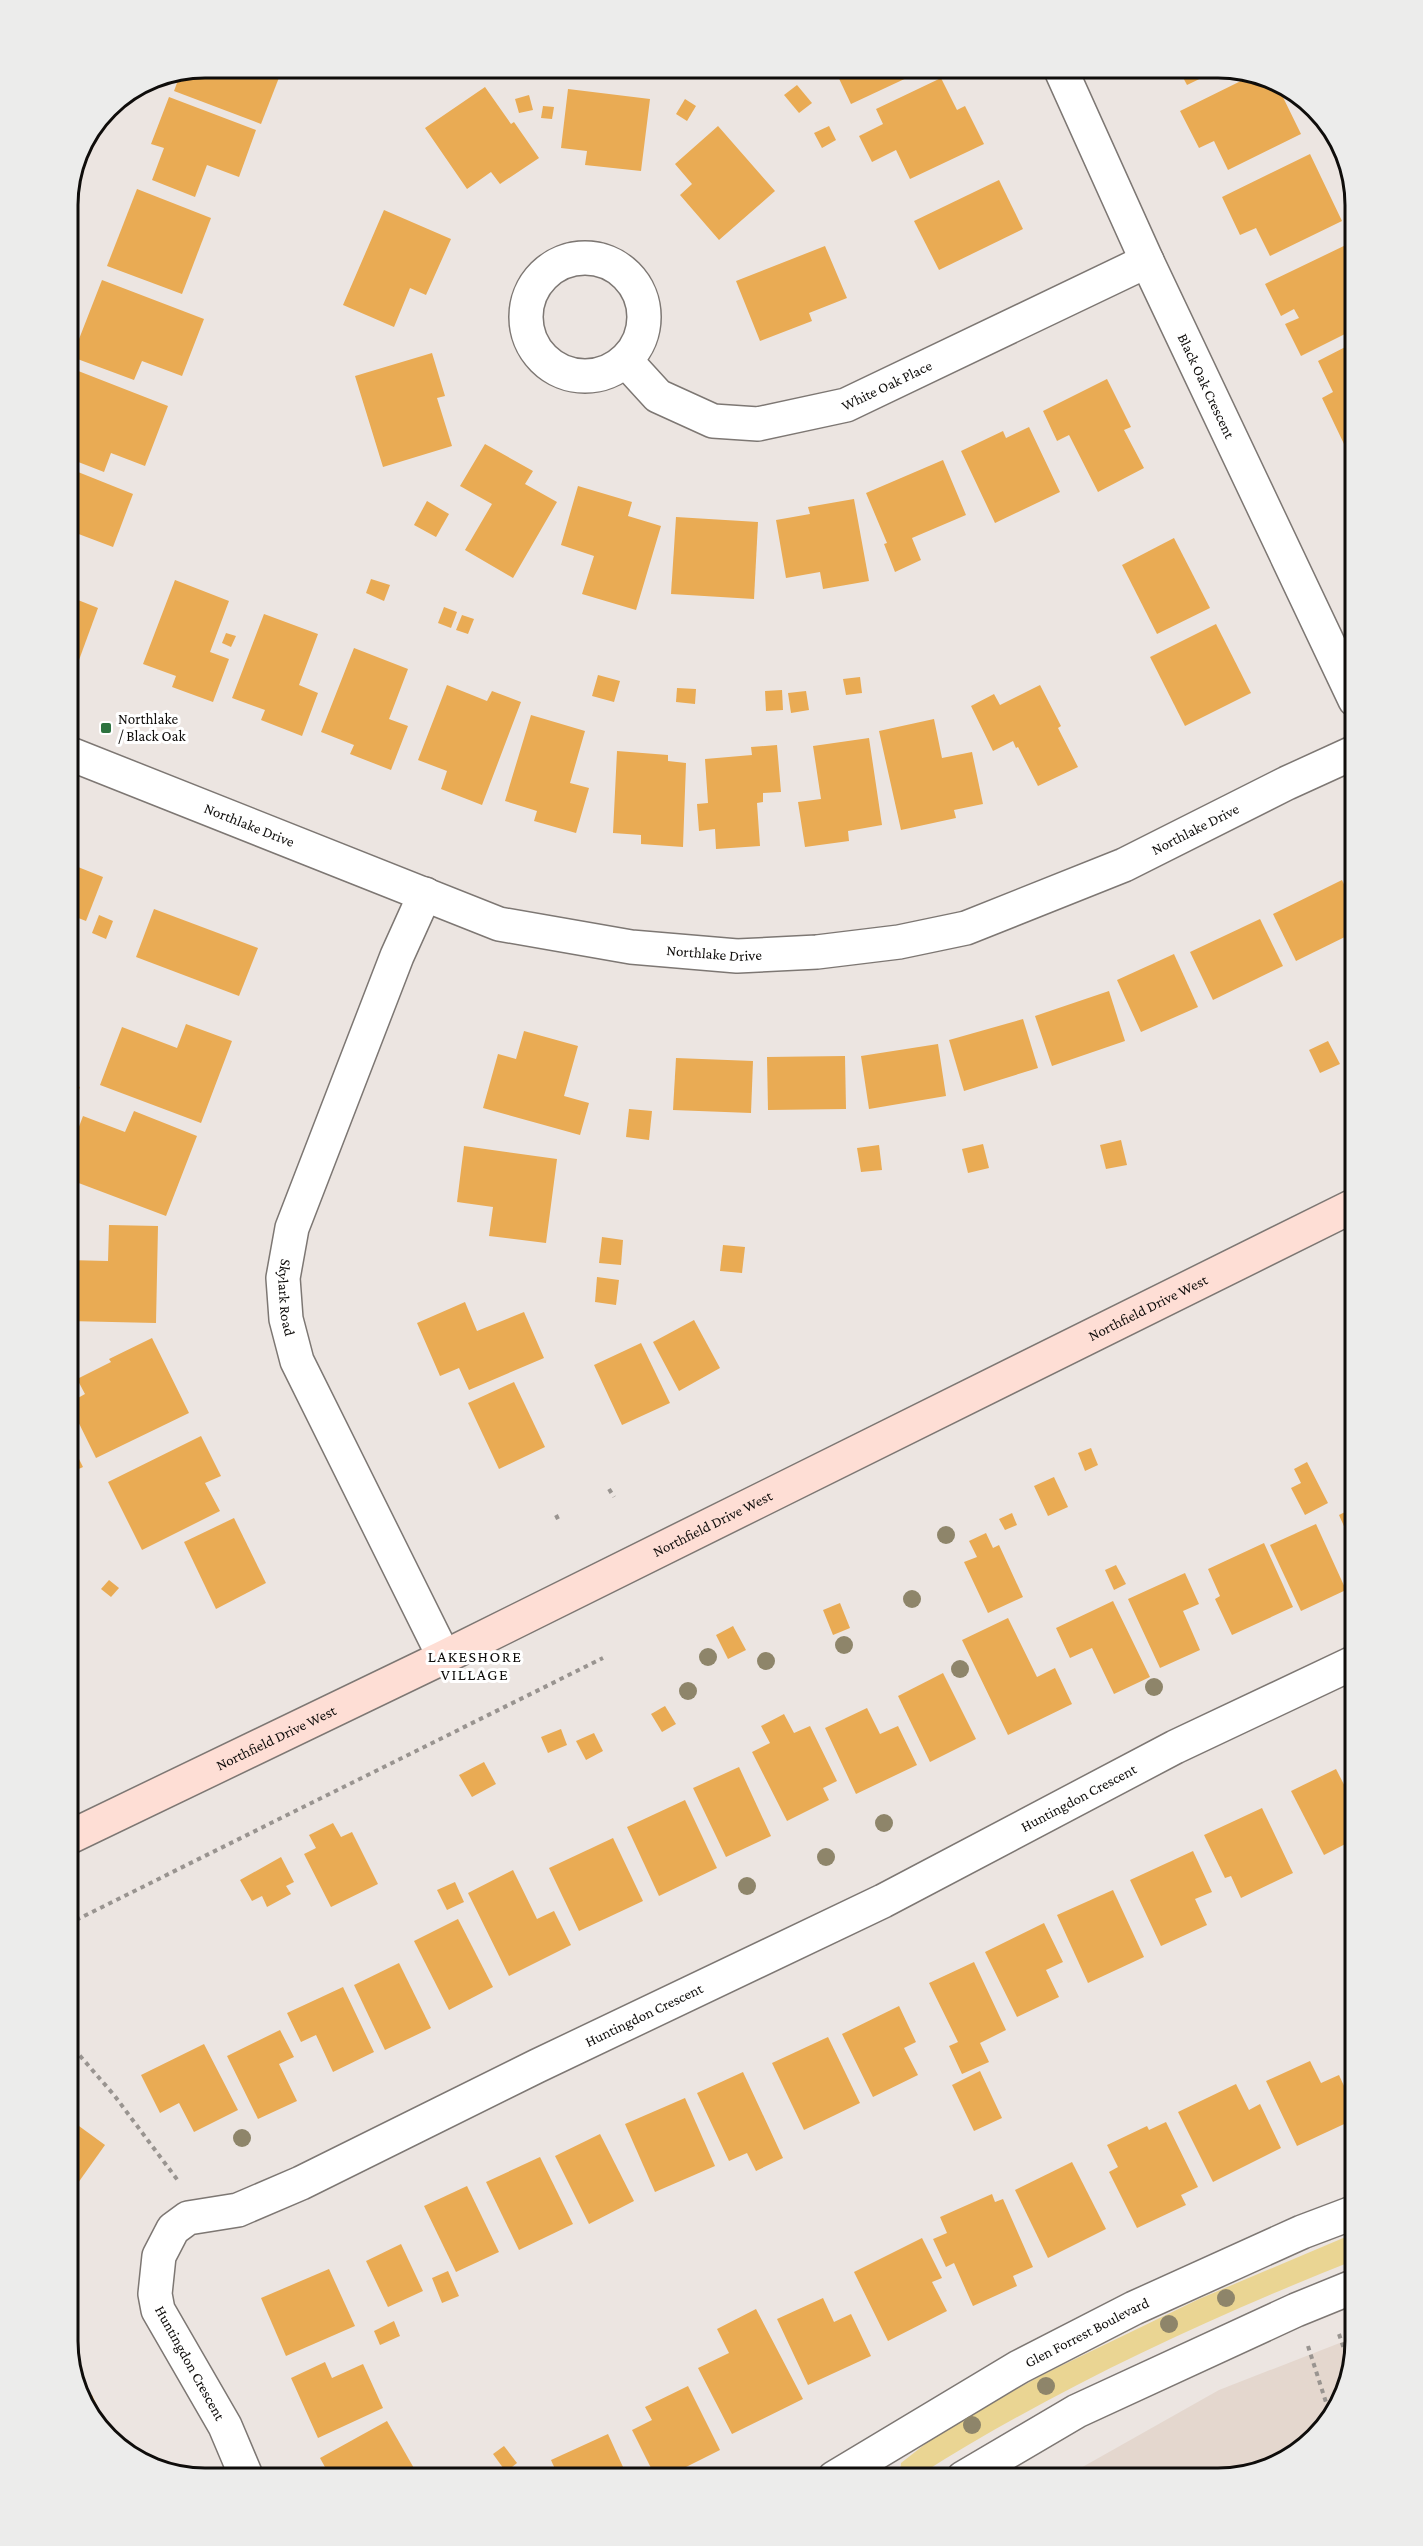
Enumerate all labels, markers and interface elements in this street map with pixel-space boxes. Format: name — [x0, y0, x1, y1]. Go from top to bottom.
street label: Black Oak Crescent — [1174, 331, 1238, 442]
street label: White Oak Place — [839, 357, 935, 414]
place label: Northlake / Black Oak — [118, 711, 186, 744]
marker: Northlake / Black Oak — [99, 721, 113, 735]
street label: Northlake Drive — [202, 800, 297, 850]
street label: Northlake Drive — [1149, 800, 1242, 858]
street label: Northlake Drive — [666, 942, 763, 964]
street label: Skylark Road — [274, 1258, 298, 1338]
street label: Northfield Drive West — [1086, 1271, 1211, 1344]
street label: Northfield Drive West — [650, 1487, 776, 1560]
district label: LAKESHORE VILLAGE — [428, 1648, 522, 1683]
street label: Northfield Drive West — [214, 1702, 340, 1773]
street label: Huntingdon Crescent — [1018, 1760, 1140, 1835]
street label: Huntingdon Crescent — [583, 1980, 706, 2050]
street label: Glen Forrest Boulevard — [1022, 2294, 1151, 2371]
street label: Huntingdon Crescent — [151, 2303, 229, 2424]

